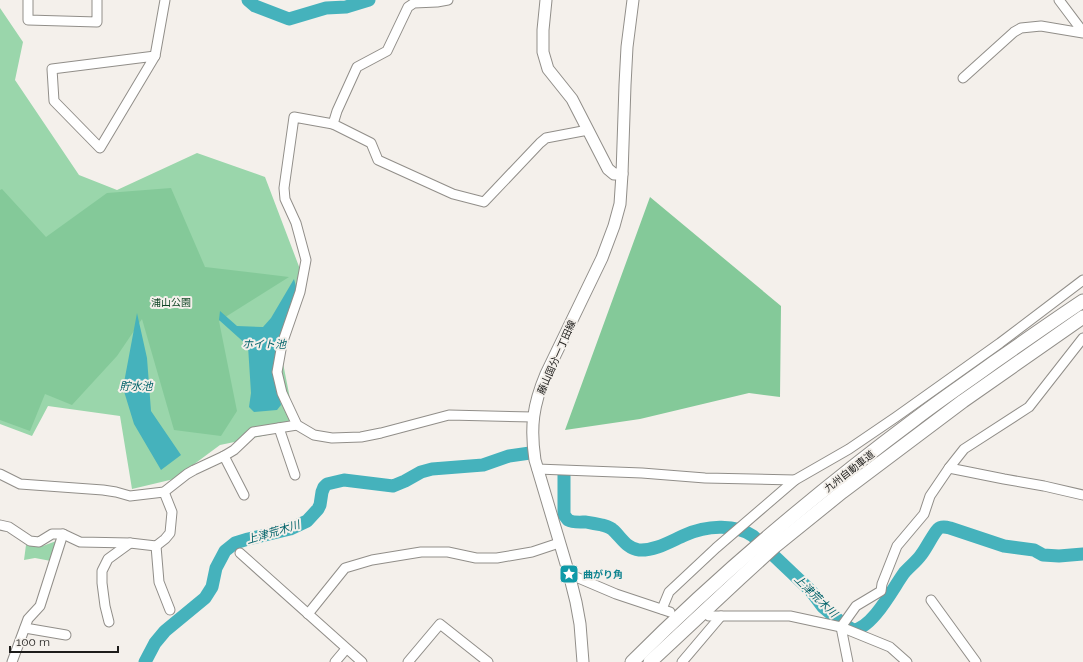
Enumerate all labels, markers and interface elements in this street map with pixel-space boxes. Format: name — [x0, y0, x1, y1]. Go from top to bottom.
park label: 浦山公園 — [151, 297, 191, 308]
street label: 藤山国分一丁田線 — [535, 318, 578, 396]
water label: ホイト池 — [242, 338, 287, 351]
water label: 貯水池 — [120, 380, 153, 393]
street label: 九州自動車道 — [822, 449, 876, 494]
water label: 上津荒木川 — [245, 518, 302, 547]
place icon: 曲がり角 — [558, 563, 580, 585]
place label: 曲がり角 — [583, 569, 623, 580]
water label: 上津荒木川 — [791, 573, 841, 621]
scale bar — [10, 628, 118, 654]
text: 100 m — [16, 635, 50, 649]

